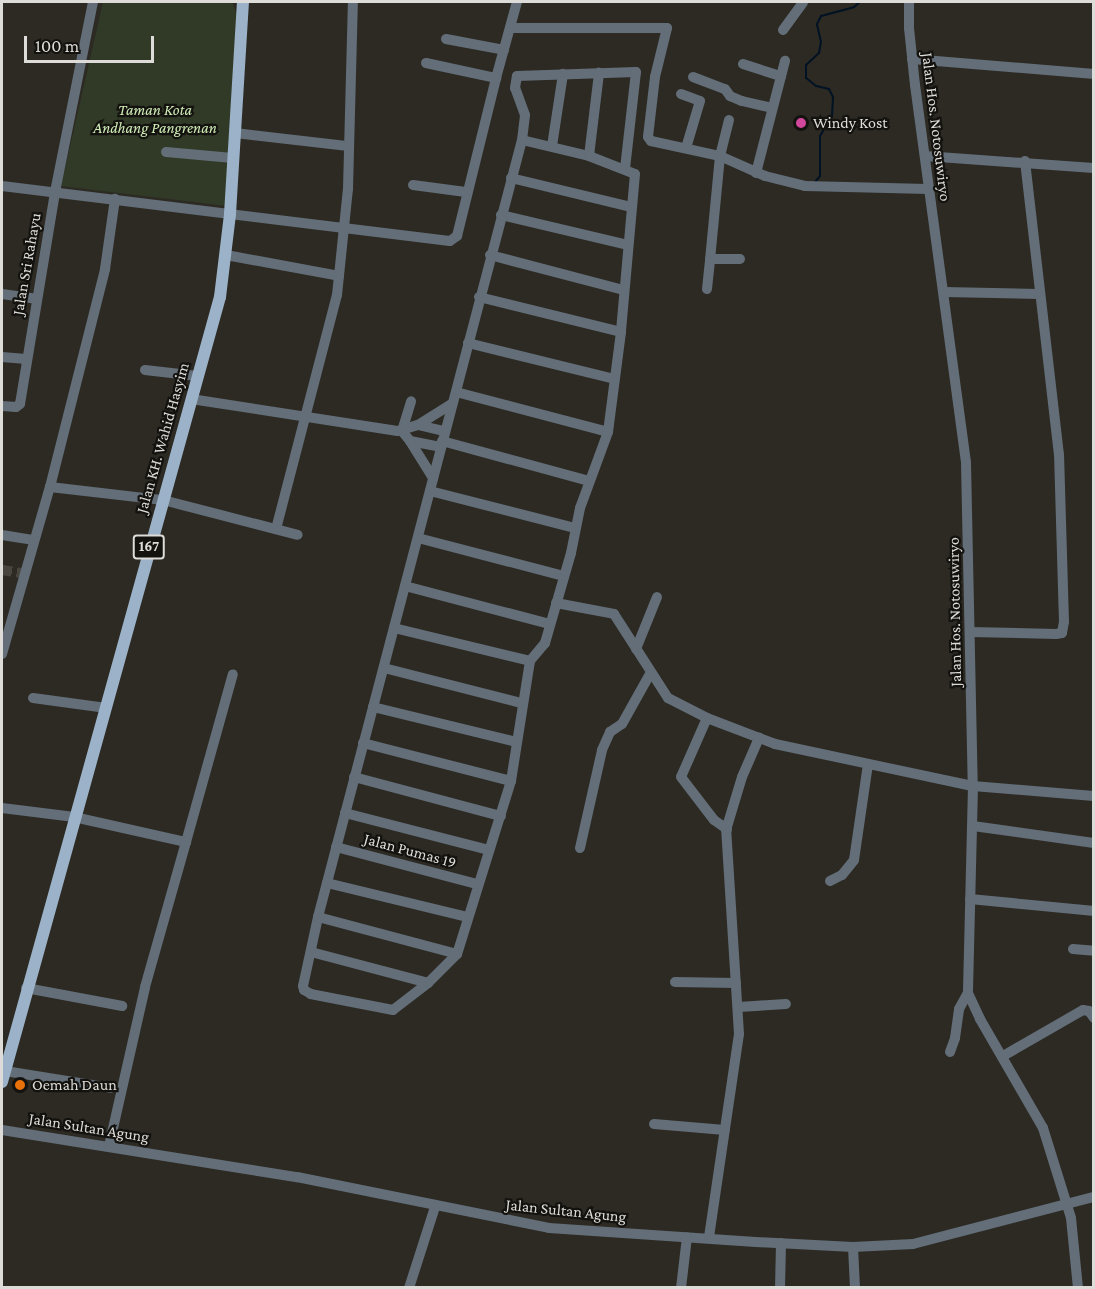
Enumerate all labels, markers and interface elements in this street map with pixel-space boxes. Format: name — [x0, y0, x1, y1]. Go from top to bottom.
scale bar — [27, 24, 158, 62]
text: 100 m — [35, 36, 79, 56]
street label: Jalan Hos. Notosuwiryo — [917, 52, 955, 202]
park label: Taman Kota Andhang Pangrenan — [93, 100, 217, 138]
place label: Windy Kost — [813, 113, 888, 133]
marker: Windy Kost — [794, 116, 808, 130]
street label: Jalan Sri Rahayu — [9, 211, 45, 317]
street label: Jalan KH. Wahid Hasyim — [132, 360, 194, 516]
road number: 167 — [132, 535, 166, 559]
street label: Jalan Hos. Notosuwiryo — [944, 537, 966, 687]
street label: Jalan Pumas 19 — [362, 829, 458, 873]
place label: Oemah Daun — [32, 1075, 117, 1095]
marker: Oemah Daun — [13, 1078, 27, 1092]
street label: Jalan Sultan Agung — [28, 1109, 150, 1147]
street label: Jalan Sultan Agung — [505, 1195, 627, 1227]

